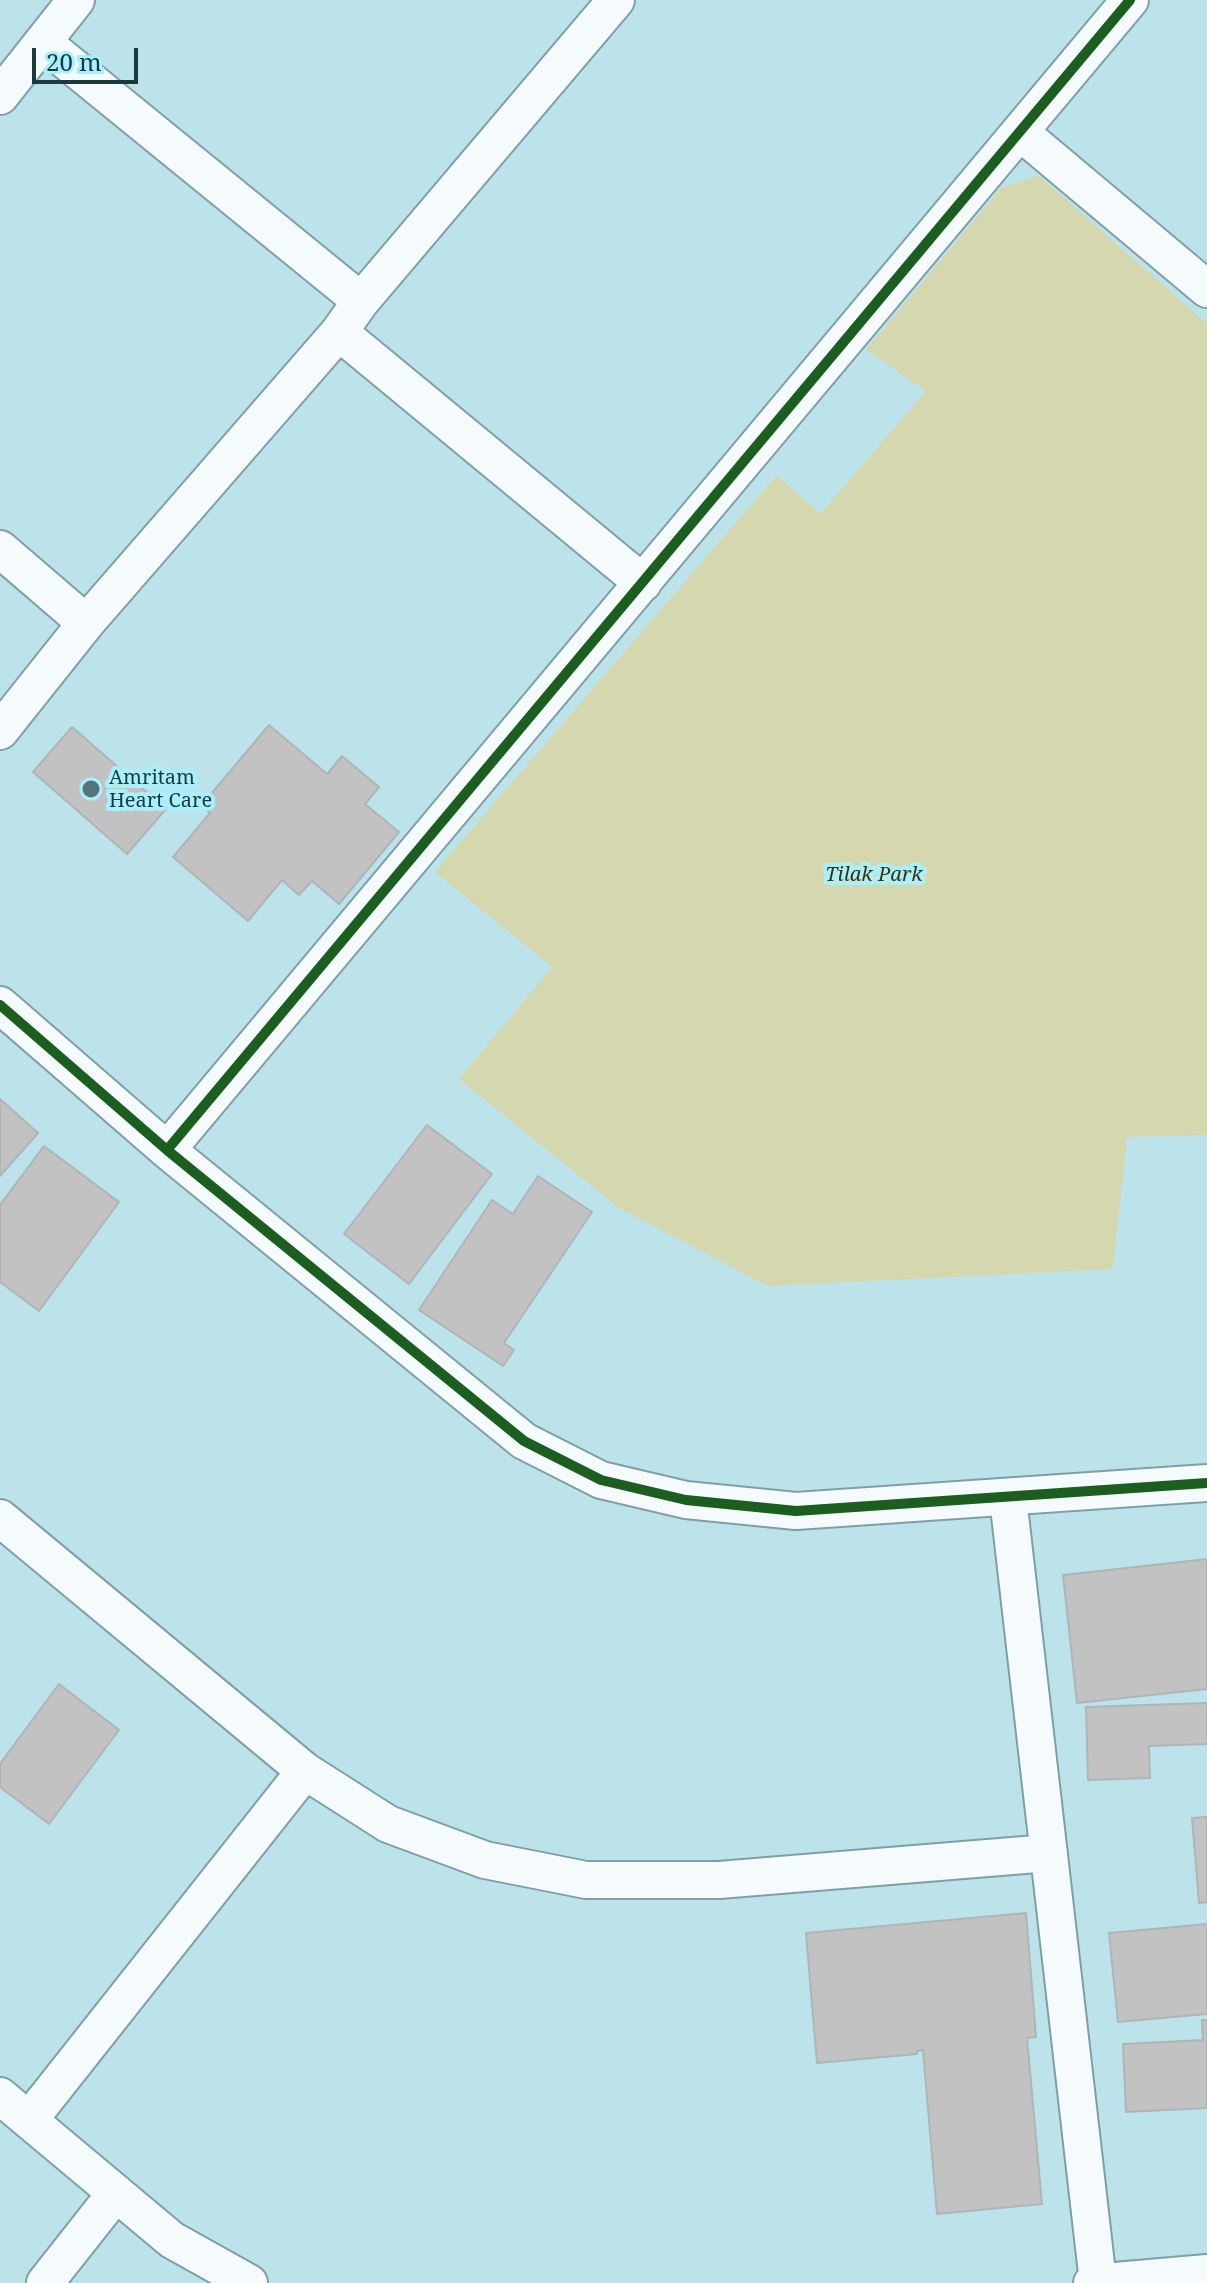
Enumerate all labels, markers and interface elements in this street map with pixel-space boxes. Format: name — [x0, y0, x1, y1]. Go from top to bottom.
scale bar — [36, 32, 142, 82]
text: 20 m — [46, 45, 102, 78]
place label: Amritam Heart Care — [109, 766, 212, 813]
marker: Amritam Heart Care — [80, 778, 102, 800]
park label: Tilak Park — [825, 863, 923, 887]

